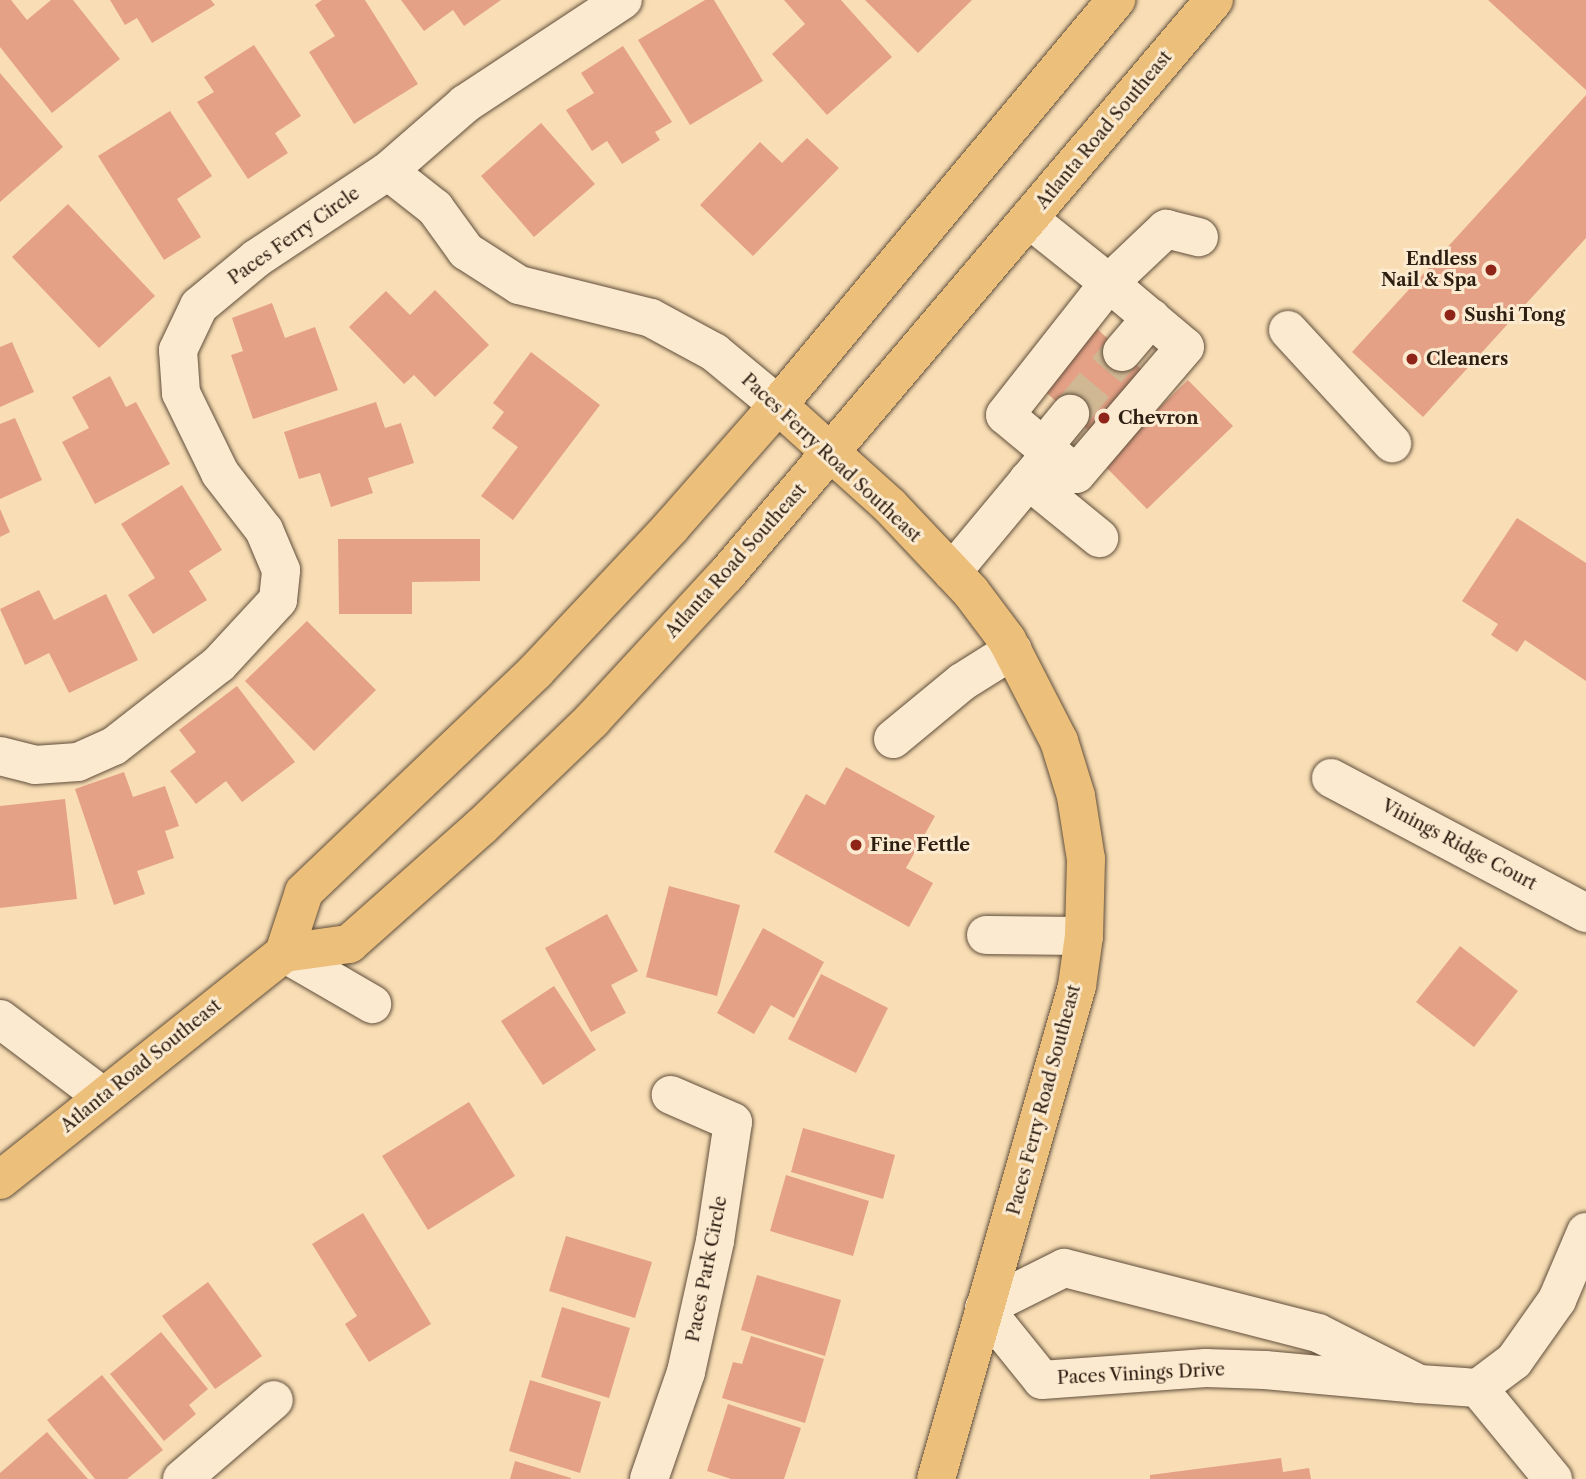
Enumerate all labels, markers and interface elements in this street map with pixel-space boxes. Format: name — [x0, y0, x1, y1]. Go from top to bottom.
street label: Atlanta Road Southeast — [1032, 47, 1176, 213]
street label: Paces Ferry Circle — [224, 182, 364, 290]
place label: Endless Nail & Spa — [1381, 249, 1477, 292]
marker: Endless Nail & Spa — [1483, 262, 1499, 278]
place label: Sushi Tong — [1464, 304, 1566, 326]
marker: Sushi Tong — [1442, 307, 1458, 323]
place label: Cleaners — [1426, 348, 1508, 370]
marker: Cleaners — [1404, 351, 1420, 367]
street label: Paces Ferry Road Southeast — [737, 369, 925, 547]
place label: Chevron — [1118, 407, 1199, 429]
marker: Chevron — [1096, 410, 1112, 426]
street label: Atlanta Road Southeast — [661, 480, 811, 642]
street label: Vinings Ridge Court — [1378, 795, 1540, 895]
place label: Fine Fettle — [870, 834, 970, 856]
marker: Fine Fettle — [848, 837, 864, 853]
street label: Paces Ferry Road Southeast — [1003, 982, 1085, 1218]
street label: Atlanta Road Southeast — [57, 995, 225, 1137]
street label: Paces Park Circle — [682, 1194, 732, 1344]
street label: Paces Vinings Drive — [1056, 1359, 1226, 1389]

